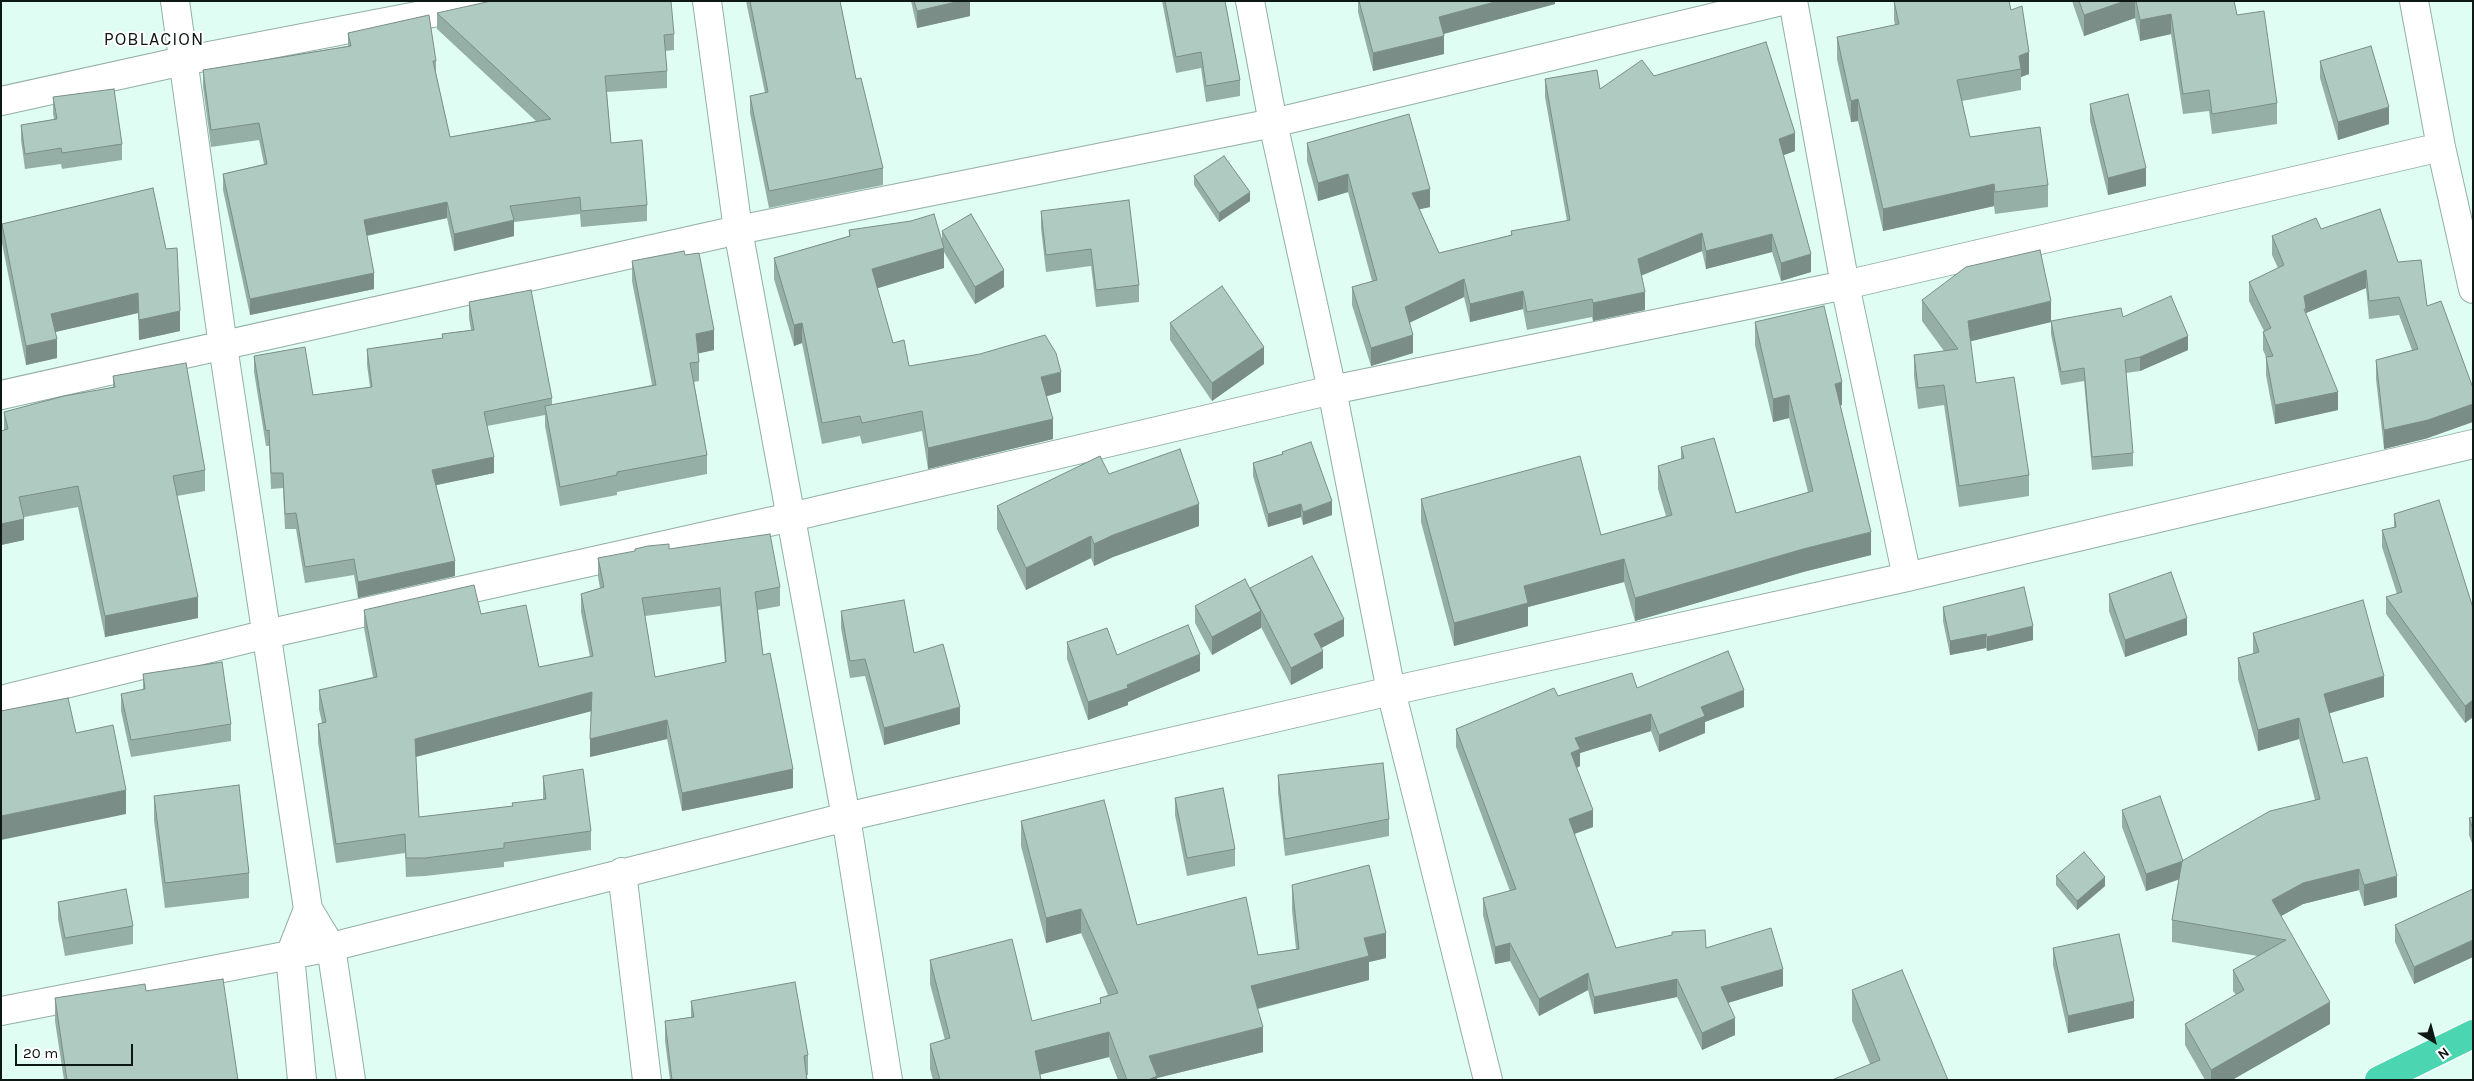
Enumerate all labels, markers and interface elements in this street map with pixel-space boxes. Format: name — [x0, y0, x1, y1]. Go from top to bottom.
district label: POBLACION — [103, 29, 205, 51]
north arrow — [2409, 1016, 2459, 1066]
scale bar — [18, 1034, 135, 1066]
text: 20 m — [23, 1044, 58, 1062]
text: N — [2434, 1044, 2452, 1063]

